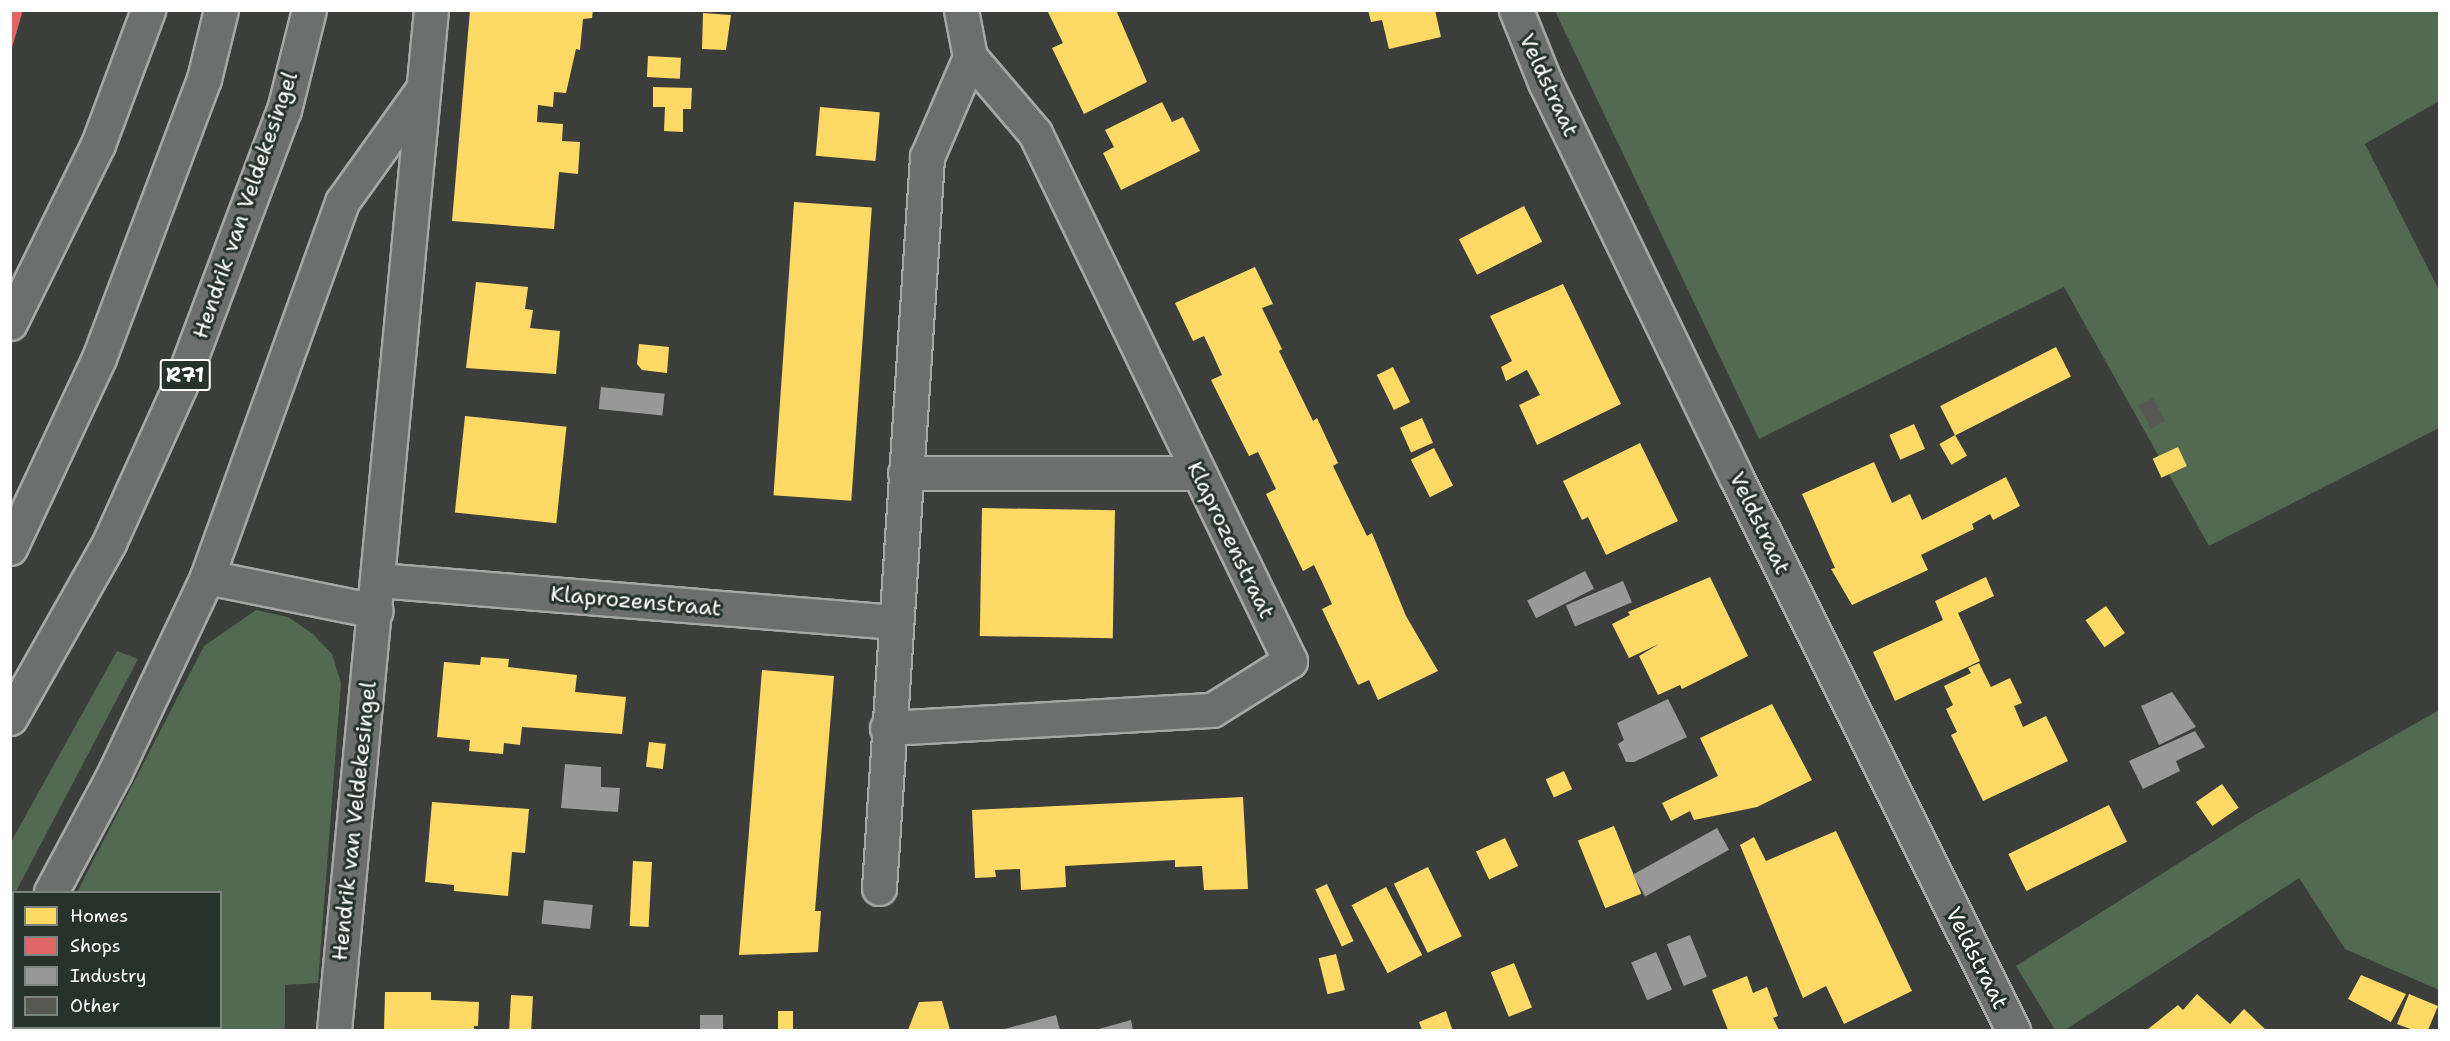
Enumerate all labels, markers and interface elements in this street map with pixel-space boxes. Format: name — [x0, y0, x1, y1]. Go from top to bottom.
street label: Veldstraat — [1514, 29, 1584, 141]
street label: Hendrik van Veldekesingel — [187, 68, 303, 342]
road number: R71 — [160, 357, 210, 393]
street label: Klaprozenstraat — [1181, 457, 1281, 623]
street label: Veldstraat — [1724, 467, 1796, 579]
street label: Klaprozenstraat — [549, 580, 723, 622]
street label: Hendrik van Veldekesingel — [326, 680, 382, 962]
legend — [12, 891, 222, 1029]
street label: Veldstraat — [1940, 903, 2014, 1013]
text: Homes — [70, 904, 128, 928]
text: Shops — [70, 934, 121, 958]
text: Industry — [70, 964, 146, 988]
text: Other — [70, 994, 120, 1018]

